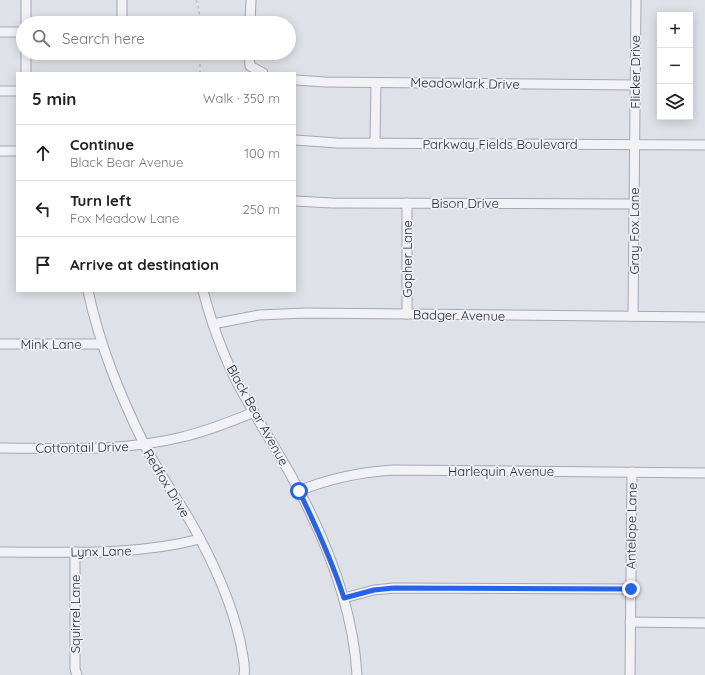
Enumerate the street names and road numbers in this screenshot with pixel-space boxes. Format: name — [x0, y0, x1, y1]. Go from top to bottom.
street label: Flicker Drive — [627, 35, 643, 109]
street label: Meadowlark Drive — [410, 74, 520, 92]
street label: Parkway Fields Boulevard — [422, 136, 578, 152]
street label: Gray Fox Lane — [626, 187, 642, 275]
street label: Bison Drive — [431, 195, 499, 211]
street label: Gopher Lane — [399, 220, 415, 298]
street label: Badger Avenue — [413, 306, 505, 324]
street label: Mink Lane — [20, 336, 82, 352]
street label: Black Bear Avenue — [224, 362, 292, 468]
street label: Cottontail Drive — [35, 438, 129, 456]
street label: Redfox Drive — [140, 446, 194, 520]
street label: Harlequin Avenue — [448, 463, 554, 479]
street label: Antelope Lane — [622, 482, 640, 570]
street label: Lynx Lane — [70, 542, 132, 560]
street label: Squirrel Lane — [67, 575, 83, 653]

